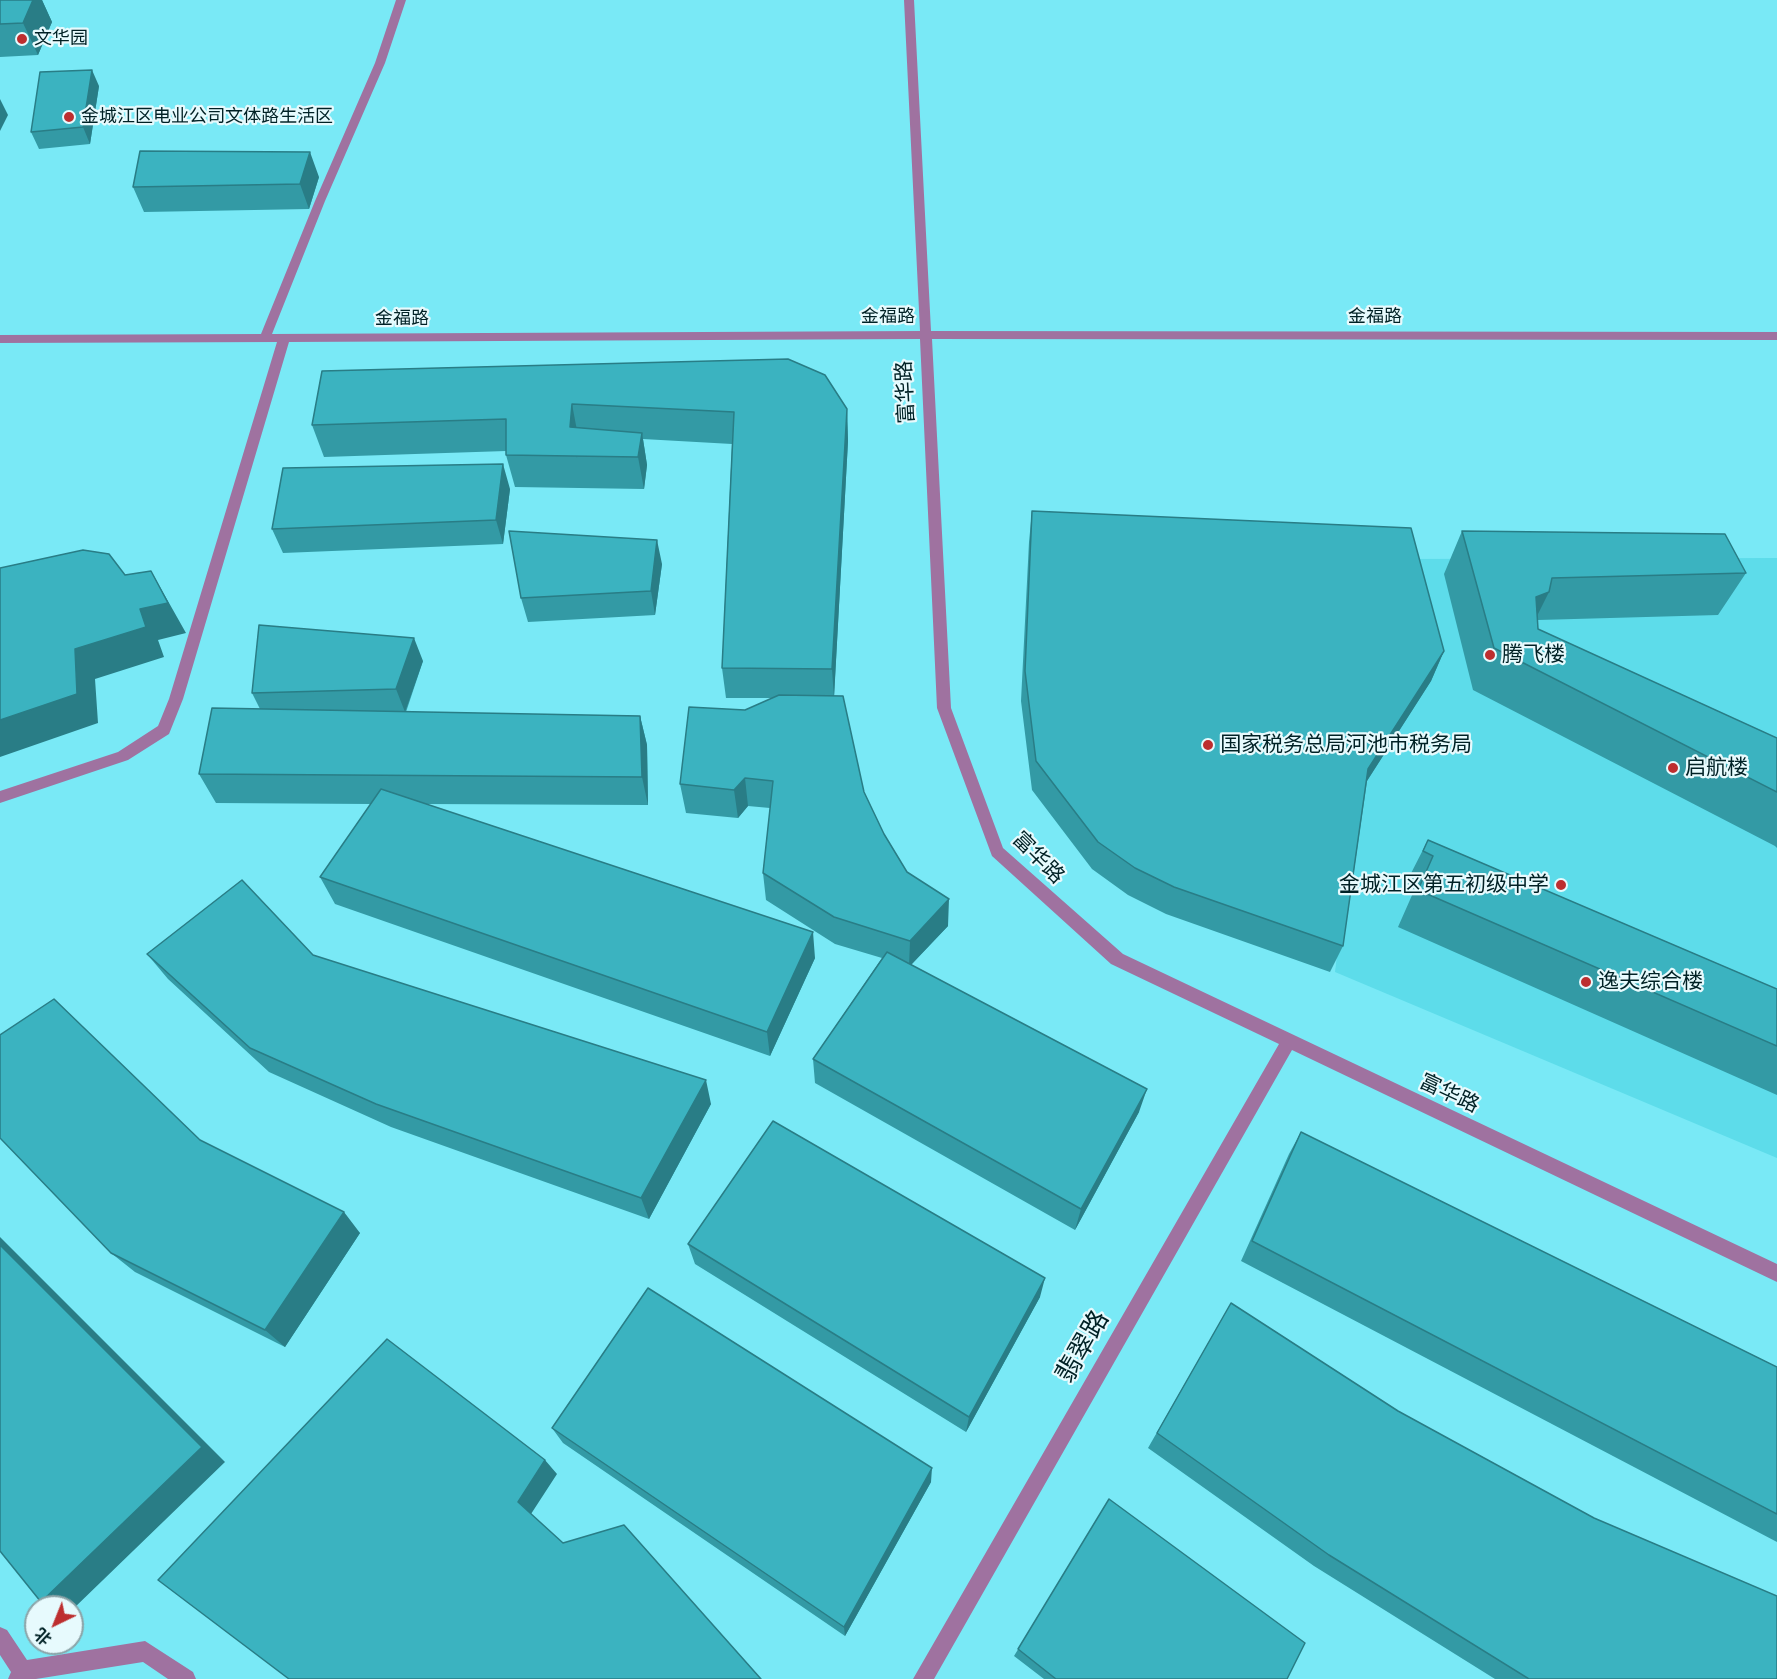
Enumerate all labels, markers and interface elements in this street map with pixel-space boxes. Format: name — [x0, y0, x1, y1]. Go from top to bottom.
place label: 文华园 — [34, 28, 88, 50]
marker: 文华园 — [15, 32, 29, 46]
place label: 金城江区电业公司文体路生活区 — [81, 106, 333, 128]
marker: 金城江区电业公司文体路生活区 — [62, 110, 76, 124]
street label: 金福路 — [861, 306, 915, 328]
street label: 金福路 — [1348, 306, 1402, 328]
street label: 金福路 — [375, 308, 429, 330]
street label: 富华路 — [892, 360, 920, 424]
place label: 腾飞楼 — [1502, 642, 1565, 668]
marker: 腾飞楼 — [1483, 648, 1497, 662]
place label: 国家税务总局河池市税务局 — [1220, 732, 1472, 758]
marker: 国家税务总局河池市税务局 — [1201, 738, 1215, 752]
place label: 启航楼 — [1685, 755, 1748, 781]
marker: 启航楼 — [1666, 761, 1680, 775]
street label: 富华路 — [1007, 827, 1069, 889]
place label: 金城江区第五初级中学 — [1339, 872, 1549, 898]
marker: 金城江区第五初级中学 — [1554, 878, 1568, 892]
place label: 逸夫综合楼 — [1598, 969, 1703, 995]
marker: 逸夫综合楼 — [1579, 975, 1593, 989]
street label: 富华路 — [1415, 1069, 1483, 1119]
street label: 翡翠路 — [1050, 1305, 1116, 1389]
north arrow — [24, 1595, 84, 1655]
text: 北 — [30, 1623, 56, 1650]

